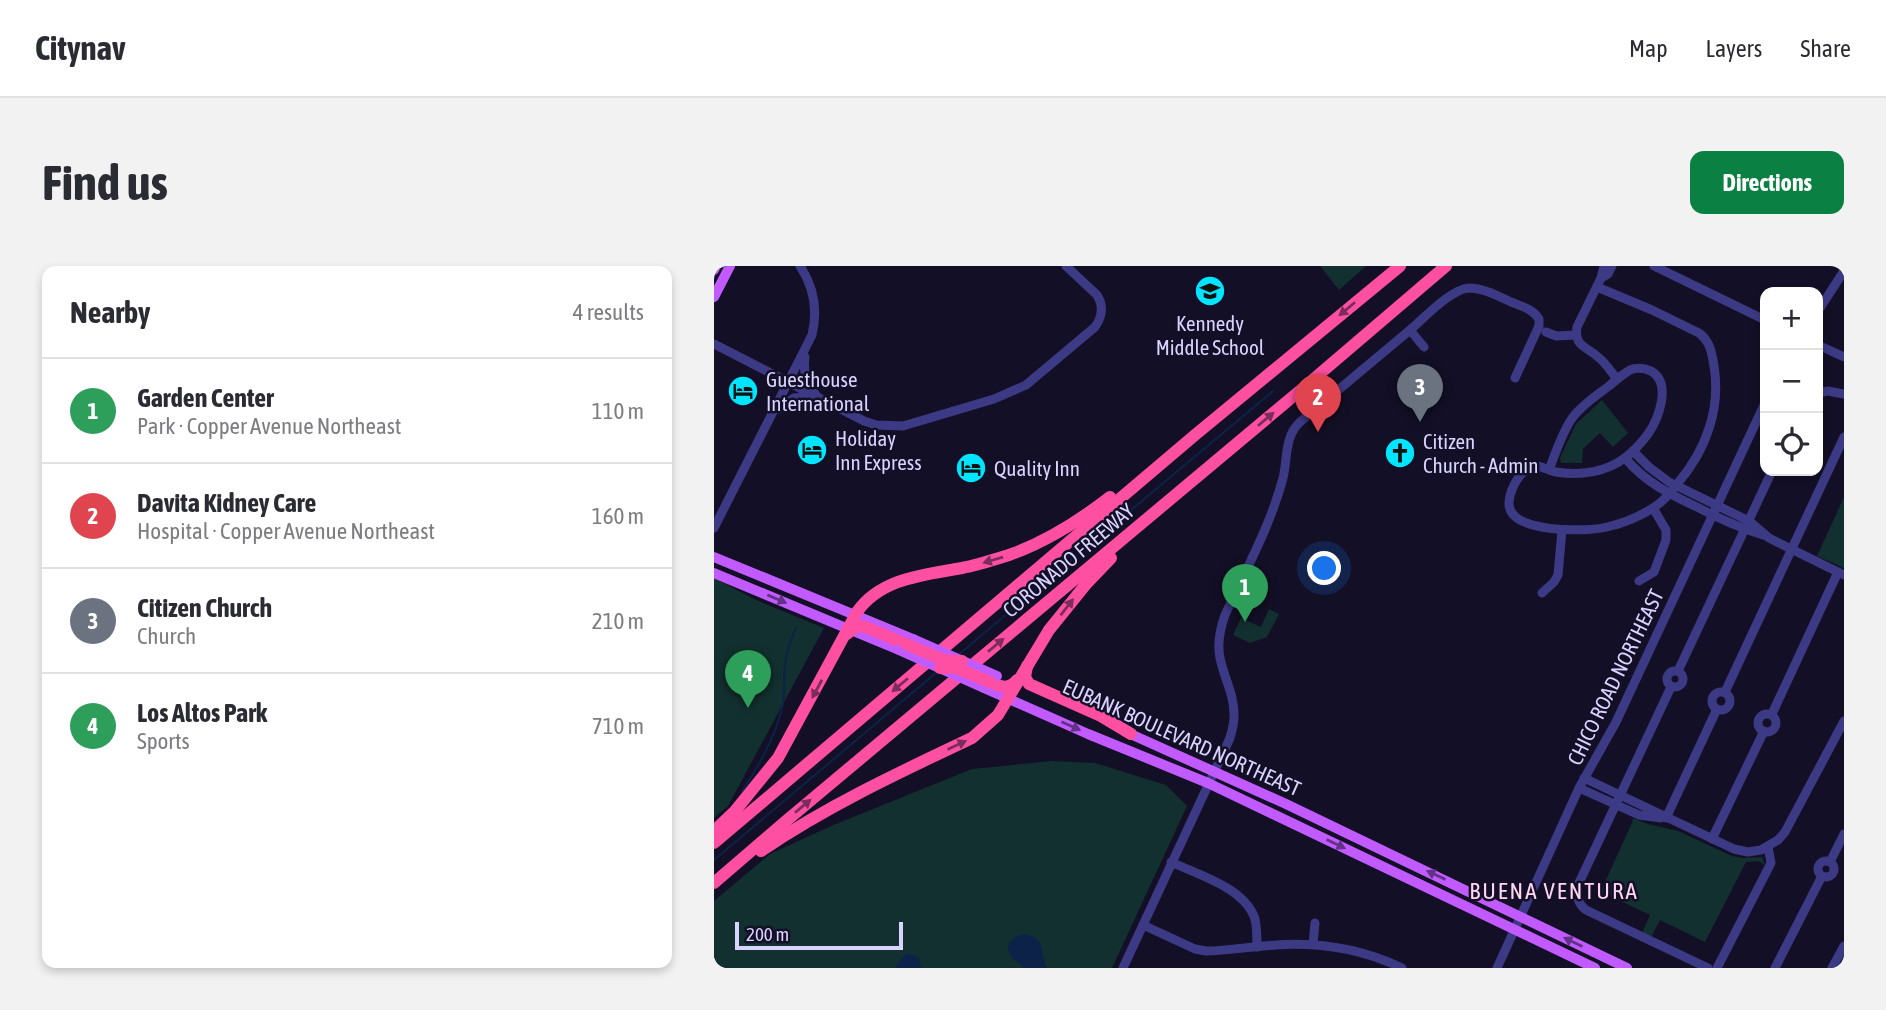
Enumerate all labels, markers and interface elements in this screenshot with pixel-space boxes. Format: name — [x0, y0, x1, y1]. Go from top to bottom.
text: Citynav — [35, 29, 126, 67]
text: Map — [1629, 35, 1668, 62]
text: Layers — [1706, 35, 1762, 62]
text: Share — [1800, 35, 1851, 62]
button: Directions — [1690, 151, 1844, 214]
text: Find us — [42, 154, 168, 210]
school or university icon: Kennedy Middle School — [1193, 274, 1227, 308]
map controls — [1760, 287, 1823, 476]
button: + — [1760, 287, 1823, 350]
text: Nearby — [70, 295, 150, 329]
text: 4 results — [573, 299, 644, 325]
one-way arrow — [1338, 301, 1355, 316]
place label: Kennedy Middle School — [1156, 311, 1265, 359]
button: − — [1760, 350, 1823, 413]
pin: 3 — [1397, 364, 1443, 422]
place label: Guesthouse International — [766, 367, 870, 415]
hotel icon: Guesthouse International — [726, 374, 760, 408]
pin: 2 — [1295, 374, 1341, 432]
text: Garden Center — [137, 383, 274, 413]
text: 1 — [88, 398, 98, 424]
text: 110 m — [592, 398, 644, 424]
one-way arrow — [1256, 412, 1274, 427]
text: Park · Copper Avenue Northeast — [137, 413, 401, 439]
button: locate — [1760, 413, 1823, 476]
place label: Holiday Inn Express — [835, 426, 922, 474]
place label: Citizen Church - Admin — [1423, 429, 1538, 477]
hotel icon: Holiday Inn Express — [795, 433, 829, 467]
church icon: Citizen Church - Admin — [1383, 436, 1417, 470]
hotel icon: Quality Inn — [954, 451, 988, 485]
place label: Quality Inn — [994, 456, 1080, 480]
text: Davita Kidney Care — [137, 488, 316, 518]
street label: CORONADO FREEWAY — [998, 498, 1139, 622]
text: 2 — [88, 503, 98, 529]
text: 160 m — [592, 503, 644, 529]
text: Hospital · Copper Avenue Northeast — [137, 518, 435, 544]
your location — [1307, 551, 1341, 585]
one-way arrow — [982, 555, 1003, 565]
pin: 1 — [1222, 564, 1268, 622]
street label: CHICO ROAD NORTHEAST — [1562, 585, 1668, 769]
text: Citizen Church — [137, 593, 272, 623]
one-way arrow — [767, 593, 787, 605]
one-way arrow — [1059, 598, 1073, 616]
text: 3 — [88, 608, 98, 634]
text: 210 m — [592, 608, 644, 634]
text: Church — [137, 623, 196, 649]
one-way arrow — [988, 638, 1005, 653]
pin: 4 — [725, 650, 771, 708]
street label: EUBANK BOULEVARD NORTHEAST — [1059, 674, 1305, 800]
one-way arrow — [892, 677, 909, 692]
one-way arrow — [811, 680, 823, 700]
text: Los Altos Park — [137, 698, 267, 728]
text: 4 — [88, 713, 98, 739]
text: 710 m — [592, 713, 644, 739]
one-way arrow — [1061, 721, 1081, 732]
text: Sports — [137, 728, 190, 754]
one-way arrow — [947, 739, 967, 751]
one-way arrow — [794, 799, 811, 814]
one-way arrow — [1326, 839, 1346, 850]
one-way arrow — [1426, 870, 1446, 881]
district label: BUENA VENTURA — [1469, 878, 1639, 904]
scale bar — [735, 919, 903, 951]
text: 200 m — [746, 923, 789, 945]
one-way arrow — [1563, 936, 1583, 947]

